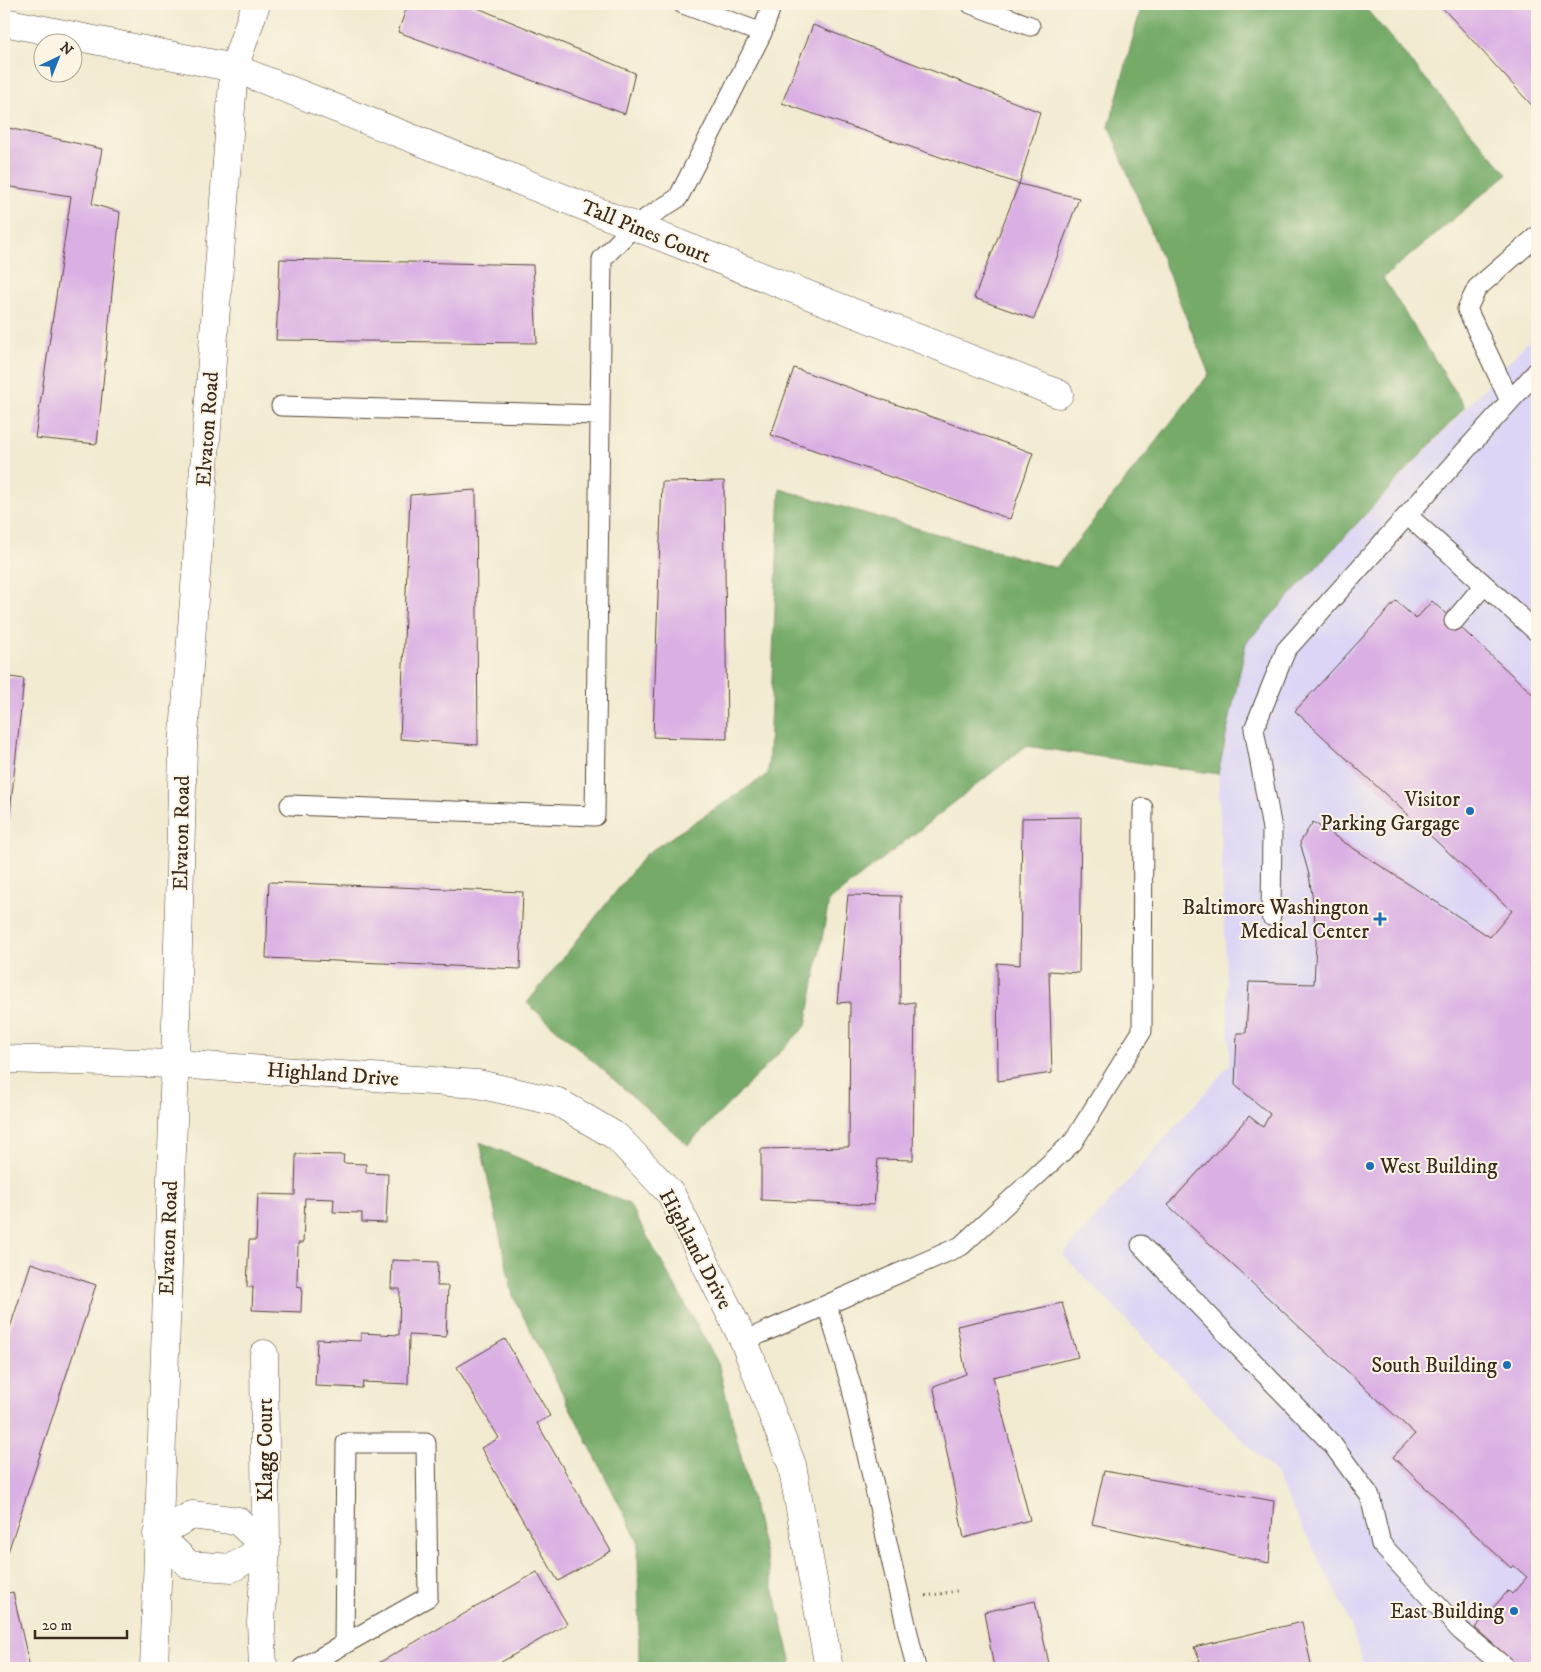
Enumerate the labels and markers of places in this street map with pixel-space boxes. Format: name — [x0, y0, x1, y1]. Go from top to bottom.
place label: Visitor Parking Gargage — [1320, 787, 1460, 837]
marker: Visitor Parking Gargage — [1464, 805, 1476, 817]
place label: Baltimore Washington Medical Center — [1182, 895, 1369, 945]
marker: Baltimore Washington Medical Center — [1373, 912, 1387, 926]
place label: West Building — [1379, 1154, 1498, 1180]
marker: West Building — [1364, 1160, 1376, 1172]
place label: South Building — [1371, 1353, 1498, 1379]
marker: South Building — [1501, 1359, 1513, 1371]
place label: East Building — [1390, 1599, 1505, 1625]
marker: East Building — [1508, 1605, 1520, 1617]

